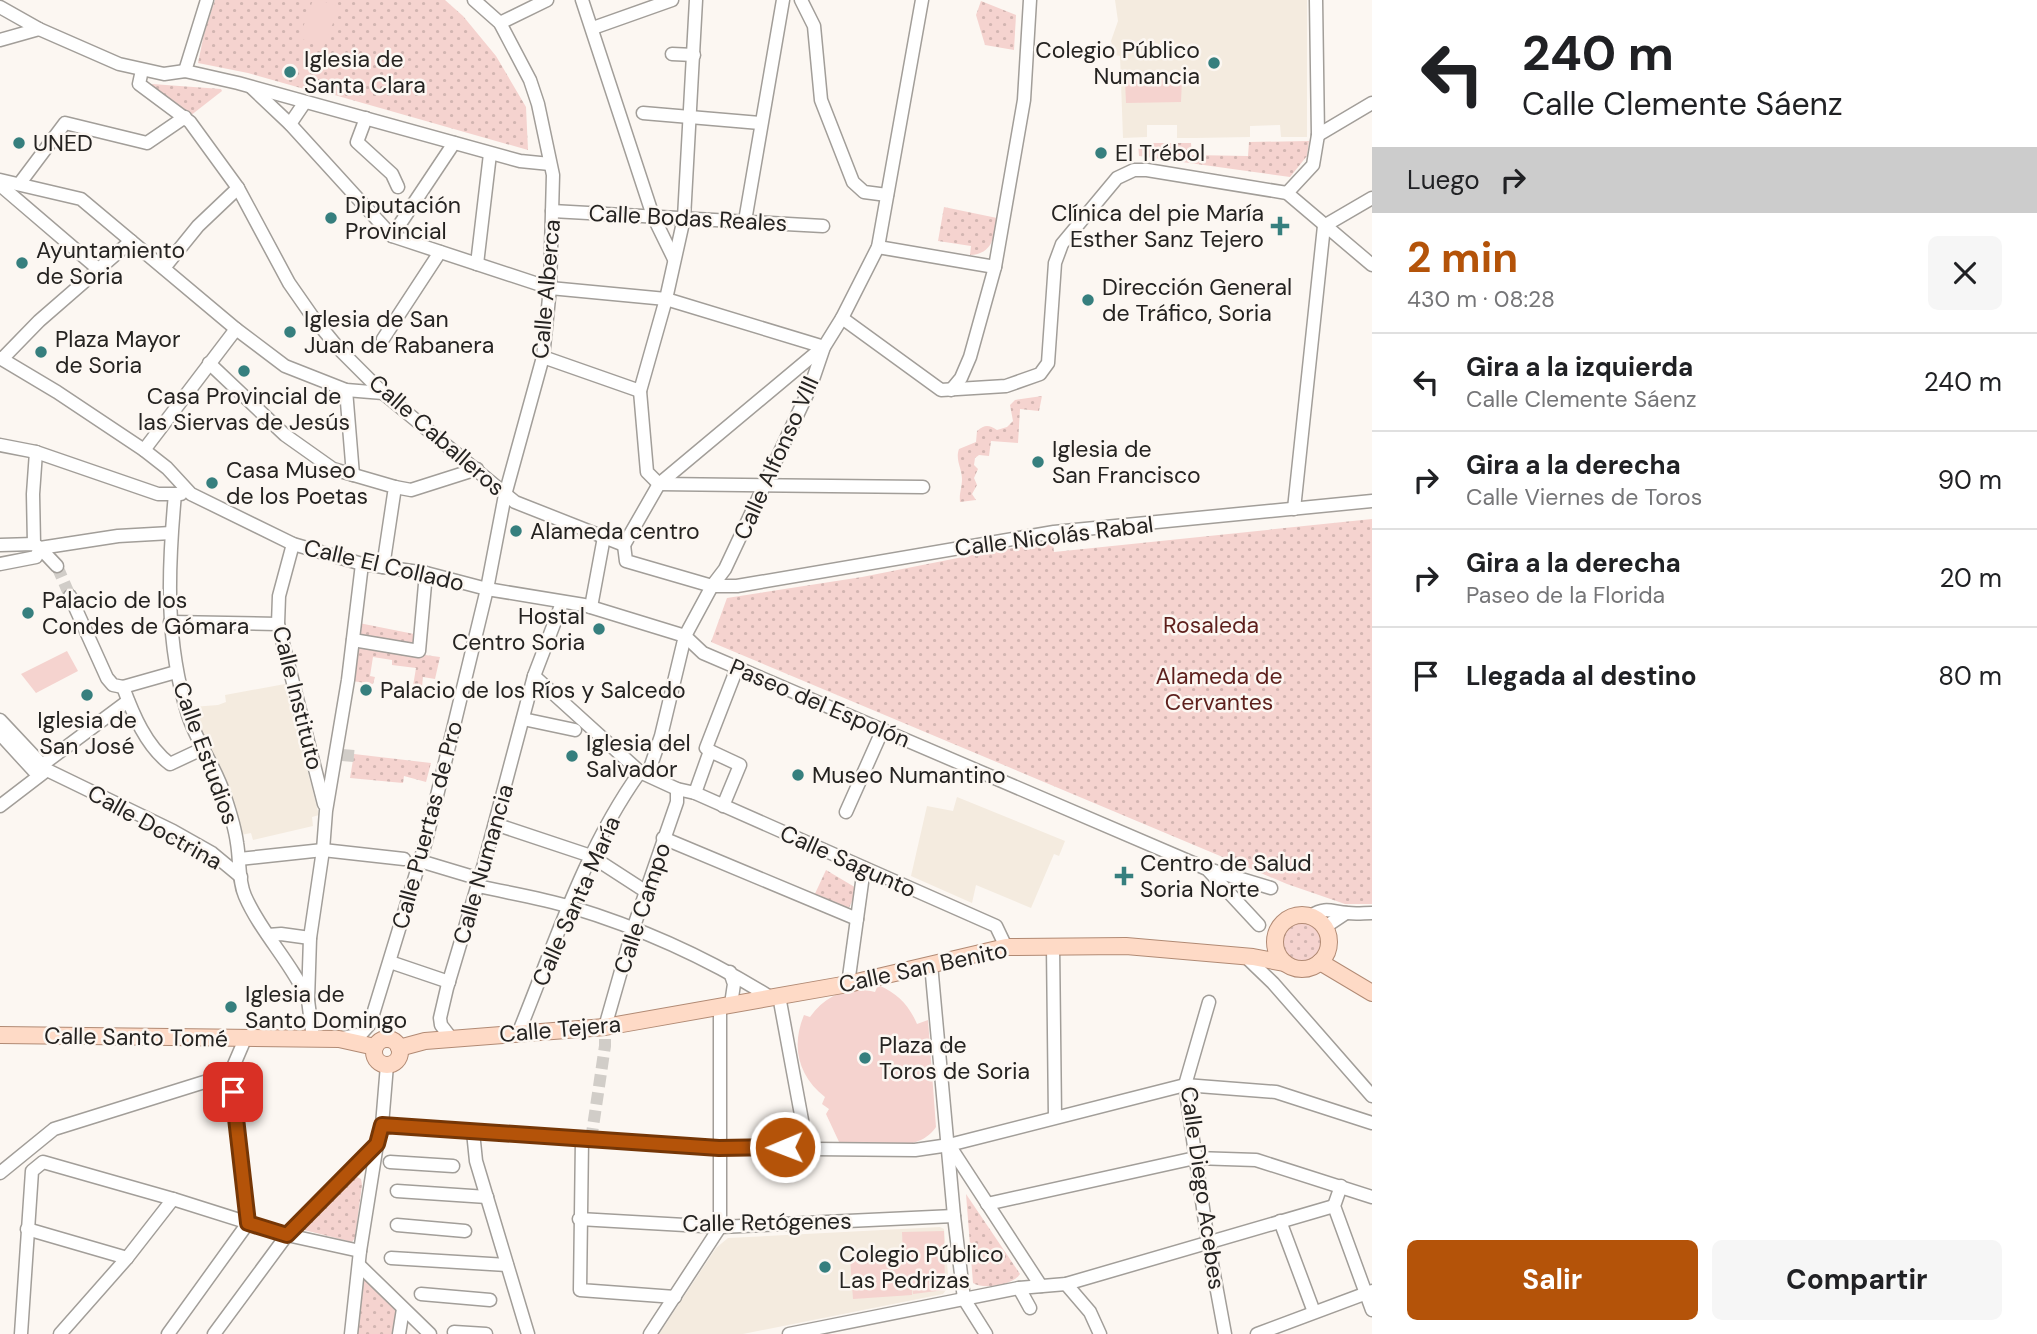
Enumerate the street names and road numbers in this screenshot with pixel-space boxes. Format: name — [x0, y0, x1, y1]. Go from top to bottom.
street label: Calle Bodas Reales — [588, 198, 788, 238]
street label: Calle Alberca — [525, 218, 567, 360]
street label: Calle Caballeros — [363, 368, 511, 502]
street label: Calle Alfonso VIII — [727, 372, 825, 544]
street label: Calle Nicolás Rabal — [953, 509, 1155, 563]
street label: Calle El Collado — [301, 532, 467, 598]
street label: Calle Instituto — [266, 623, 330, 773]
street label: Paseo del Espolón — [725, 651, 915, 755]
street label: Calle Estudios — [166, 677, 246, 829]
street label: Calle Puertas de Pro — [385, 718, 469, 932]
street label: Calle Doctrina — [82, 778, 228, 876]
street label: Calle Numancia — [446, 781, 520, 947]
street label: Calle Santa María — [525, 811, 627, 991]
street label: Calle Sagunto — [775, 818, 921, 904]
street label: Calle Campo — [607, 839, 677, 977]
street label: Calle San Benito — [836, 934, 1010, 1000]
street label: Calle Tejera — [498, 1009, 622, 1049]
street label: Calle Santo Tomé — [44, 1020, 228, 1054]
street label: Calle Diego Acebes — [1174, 1085, 1232, 1291]
street label: Calle Retógenes — [682, 1206, 852, 1238]

